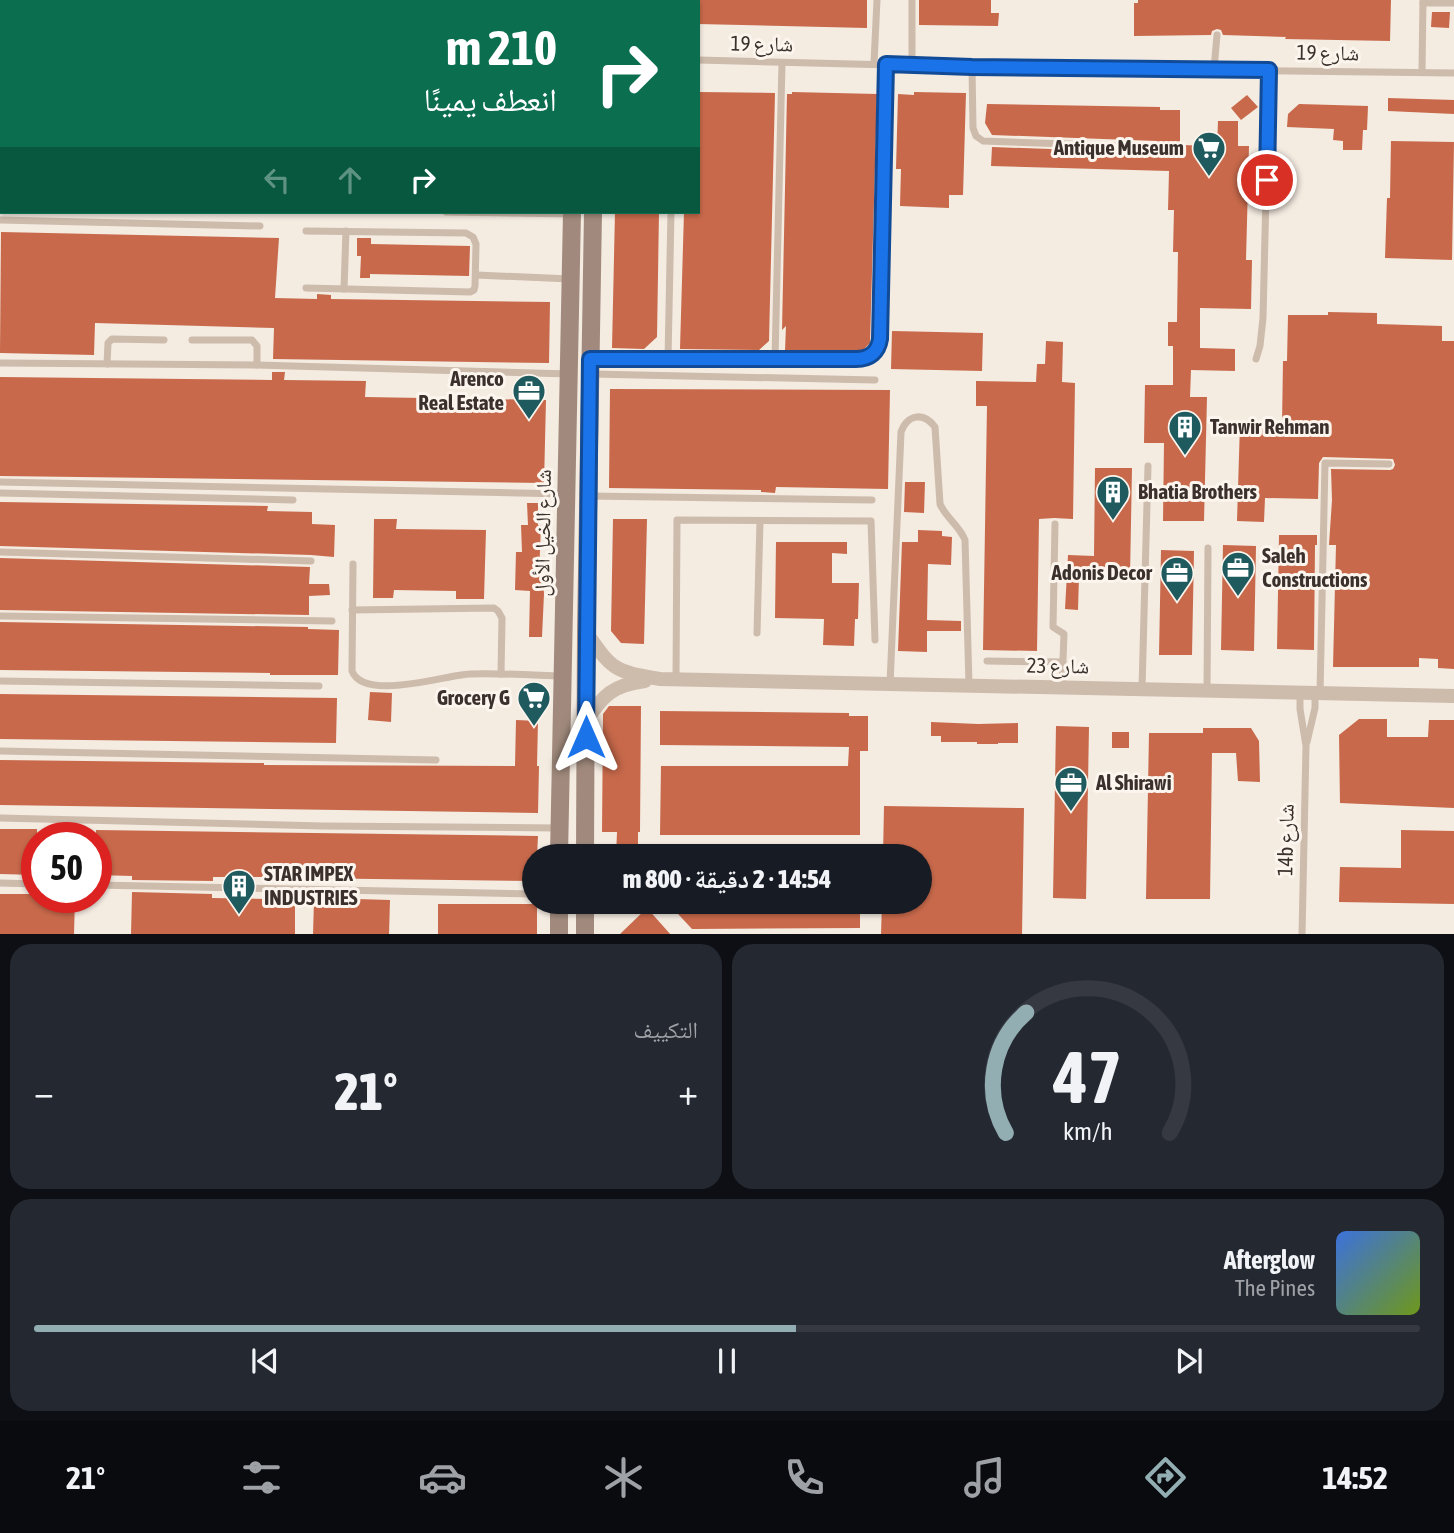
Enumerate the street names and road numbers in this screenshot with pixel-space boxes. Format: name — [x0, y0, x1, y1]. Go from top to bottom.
street label: شارع 19 — [730, 30, 794, 58]
street label: شارع 19 — [1296, 39, 1360, 67]
street label: شارع الخيل الأول — [529, 469, 557, 597]
street label: شارع 23 — [1026, 652, 1090, 680]
street label: 14b شارع — [1272, 804, 1300, 876]

